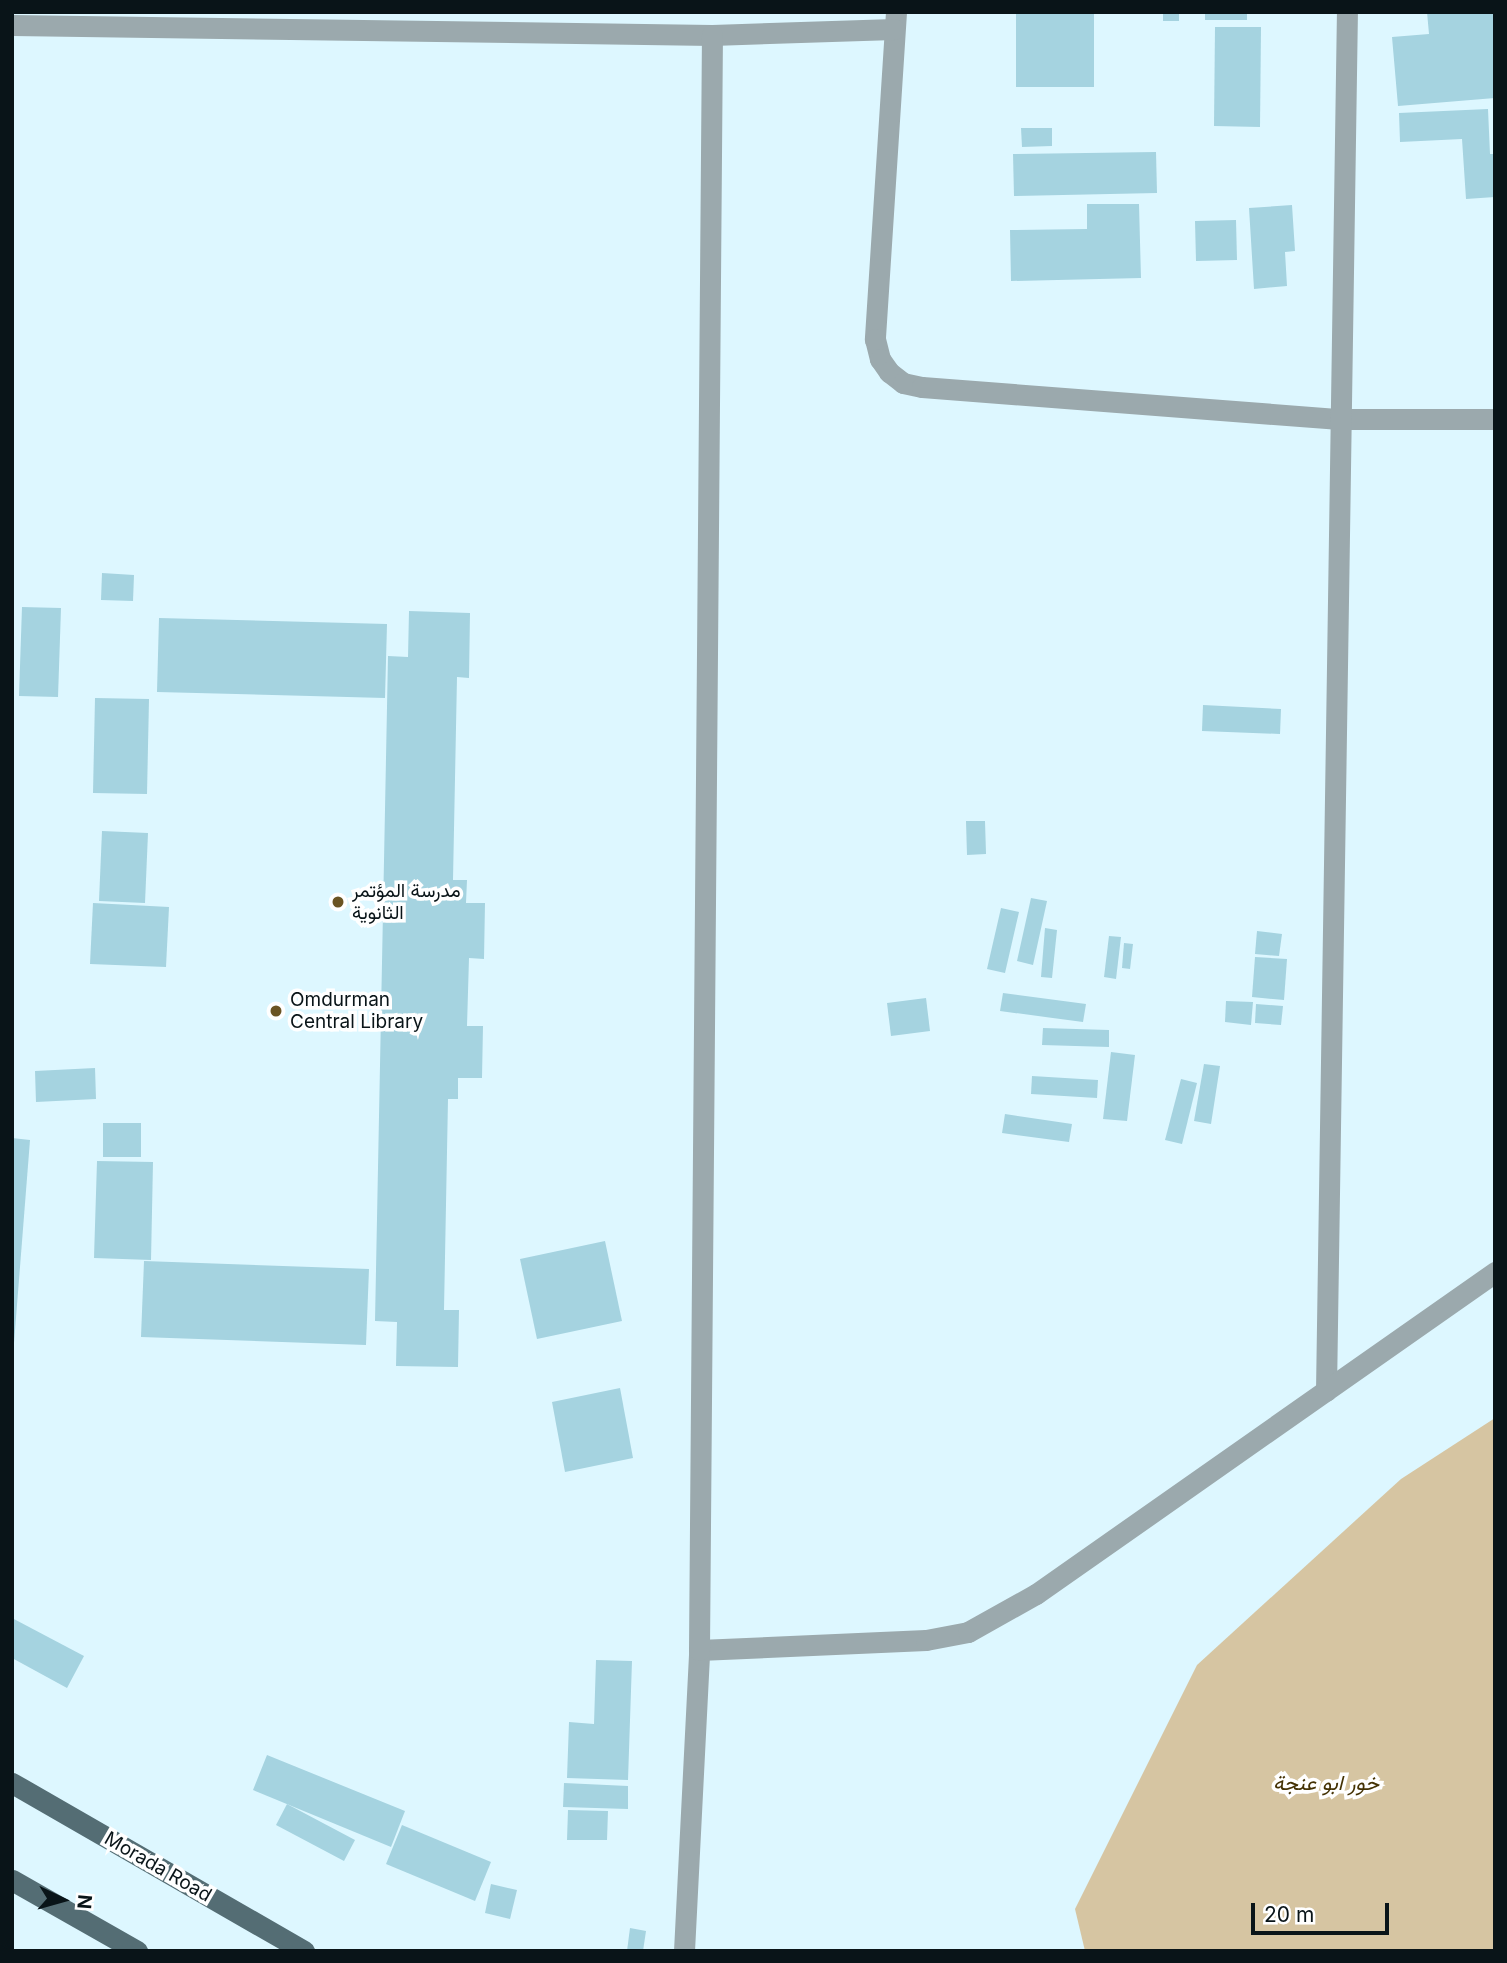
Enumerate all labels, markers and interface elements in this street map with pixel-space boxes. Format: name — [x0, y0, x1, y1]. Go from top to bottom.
place label: مدرسة المؤتمر الثانوية — [352, 880, 461, 924]
marker: مدرسة المؤتمر الثانوية — [330, 894, 346, 910]
place label: Omdurman Central Library — [290, 989, 423, 1033]
marker: Omdurman Central Library — [268, 1003, 284, 1019]
water label: خور ابو عنجة — [1273, 1770, 1379, 1796]
street label: Morada Road — [100, 1827, 216, 1907]
north arrow — [28, 1865, 98, 1935]
scale bar — [1255, 1890, 1393, 1934]
text: N — [72, 1894, 97, 1910]
text: 20 m — [1264, 1902, 1314, 1927]

